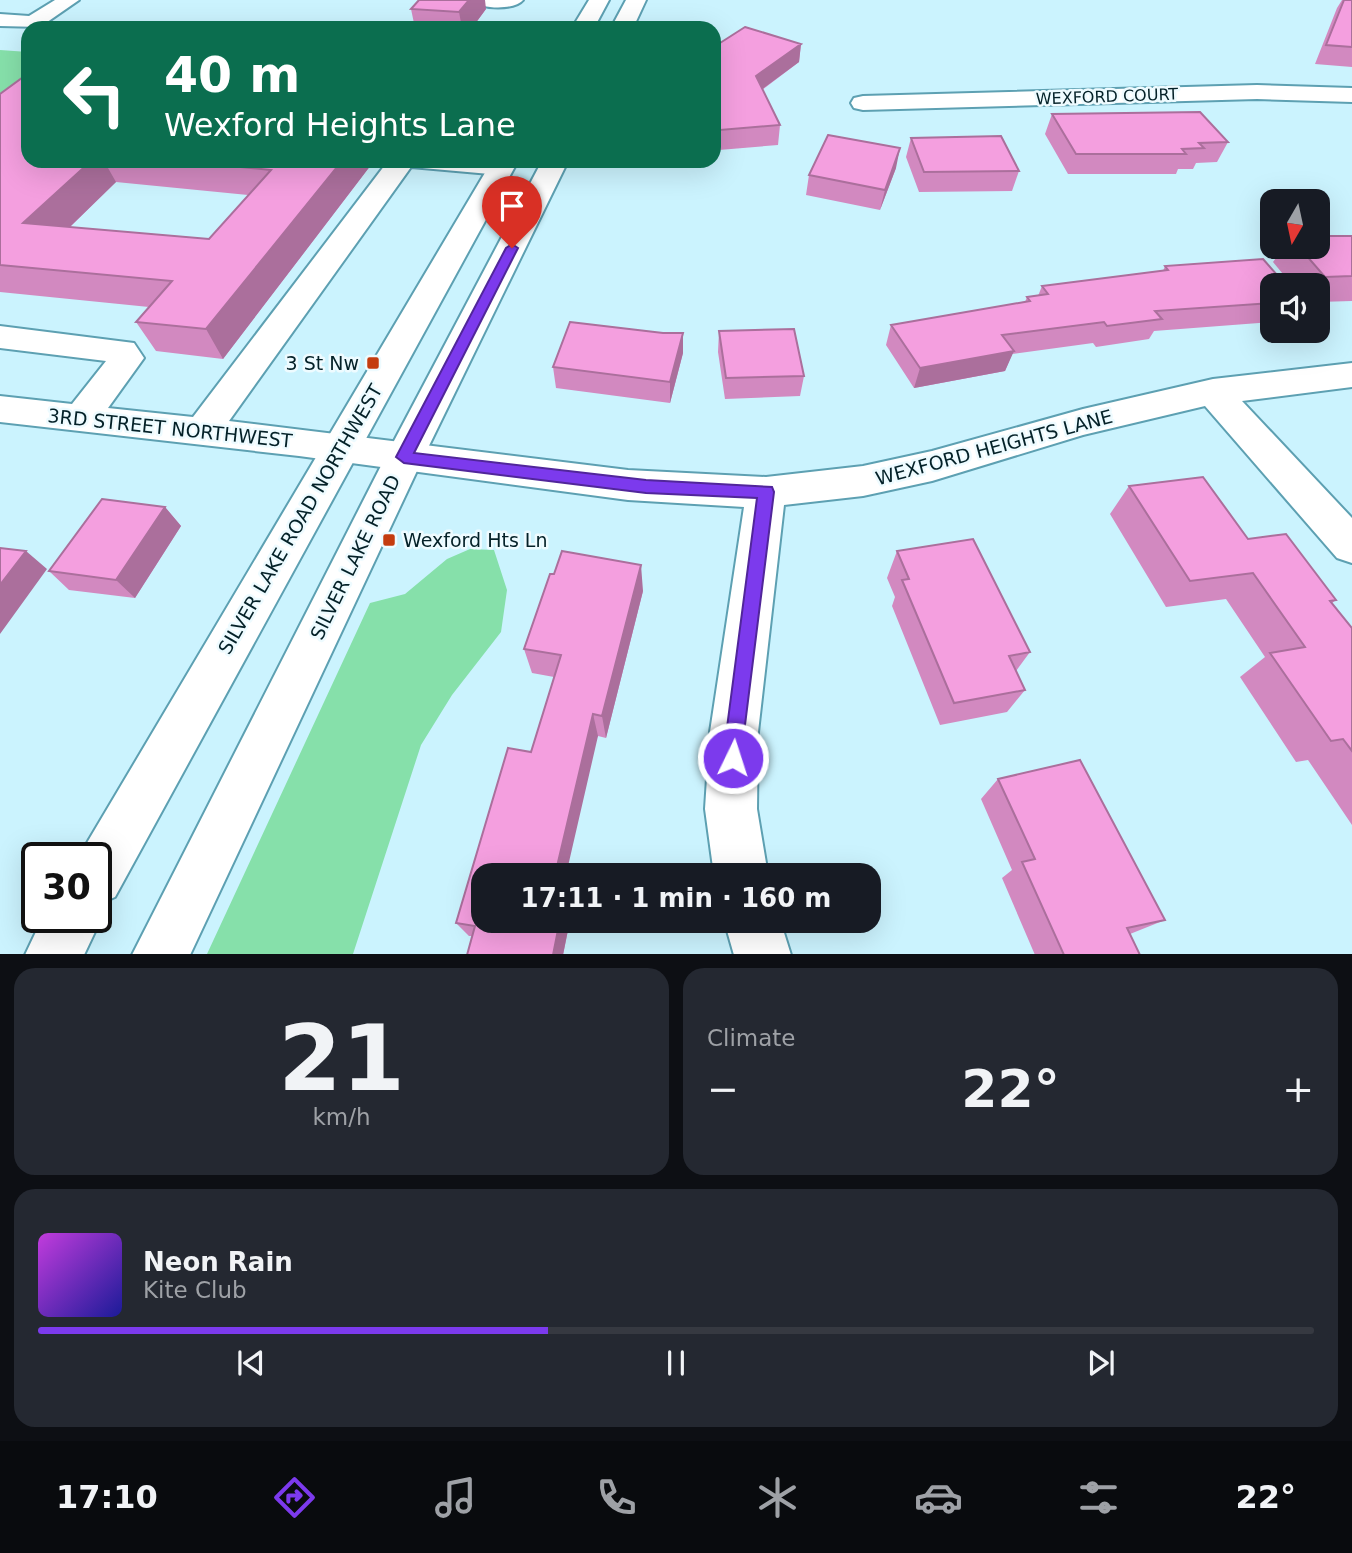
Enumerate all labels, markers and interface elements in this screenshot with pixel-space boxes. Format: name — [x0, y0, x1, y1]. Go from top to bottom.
text: 40 m — [164, 47, 300, 104]
icon: left — [49, 49, 140, 140]
street label: WEXFORD COURT — [1036, 85, 1179, 108]
text: Wexford Heights Lane — [164, 106, 516, 144]
pin — [482, 176, 542, 248]
icon: arrive — [493, 187, 531, 225]
north arrow — [1260, 189, 1330, 259]
map controls — [1260, 189, 1330, 343]
button: sound — [1260, 273, 1330, 343]
place label: 3 St Nw — [286, 352, 359, 374]
marker: 3 St Nw — [365, 355, 381, 371]
street label: SILVER LAKE ROAD NORTHWEST — [213, 380, 387, 658]
street label: 3RD STREET NORTHWEST — [47, 404, 294, 452]
street label: WEXFORD HEIGHTS LANE — [873, 405, 1115, 489]
street label: SILVER LAKE ROAD — [305, 471, 405, 643]
place label: Wexford Hts Ln — [403, 529, 547, 551]
marker: Wexford Hts Ln — [381, 532, 397, 548]
position arrow — [696, 721, 770, 795]
speed limit sign: 30 — [21, 842, 112, 933]
text: 17:11 · 1 min · 160 m — [521, 883, 831, 913]
text: 21 — [278, 1006, 405, 1111]
text: Climate — [707, 1025, 796, 1051]
text: 22° — [961, 1059, 1060, 1119]
text: − — [707, 1067, 739, 1111]
text: + — [1282, 1067, 1314, 1111]
text: km/h — [312, 1104, 371, 1130]
text: Neon Rain — [143, 1247, 293, 1277]
text: Kite Club — [143, 1277, 247, 1303]
icon: previous — [232, 1344, 270, 1382]
icon: pause — [657, 1344, 695, 1382]
icon: next — [1082, 1344, 1120, 1382]
icon: directions — [270, 1473, 319, 1522]
icon: music — [431, 1473, 480, 1522]
icon: phone — [592, 1473, 641, 1522]
icon: climate — [753, 1473, 802, 1522]
icon: car — [914, 1473, 963, 1522]
icon: filters — [1074, 1473, 1123, 1522]
text: 17:10 — [56, 1478, 158, 1516]
text: 22° — [1235, 1478, 1296, 1516]

